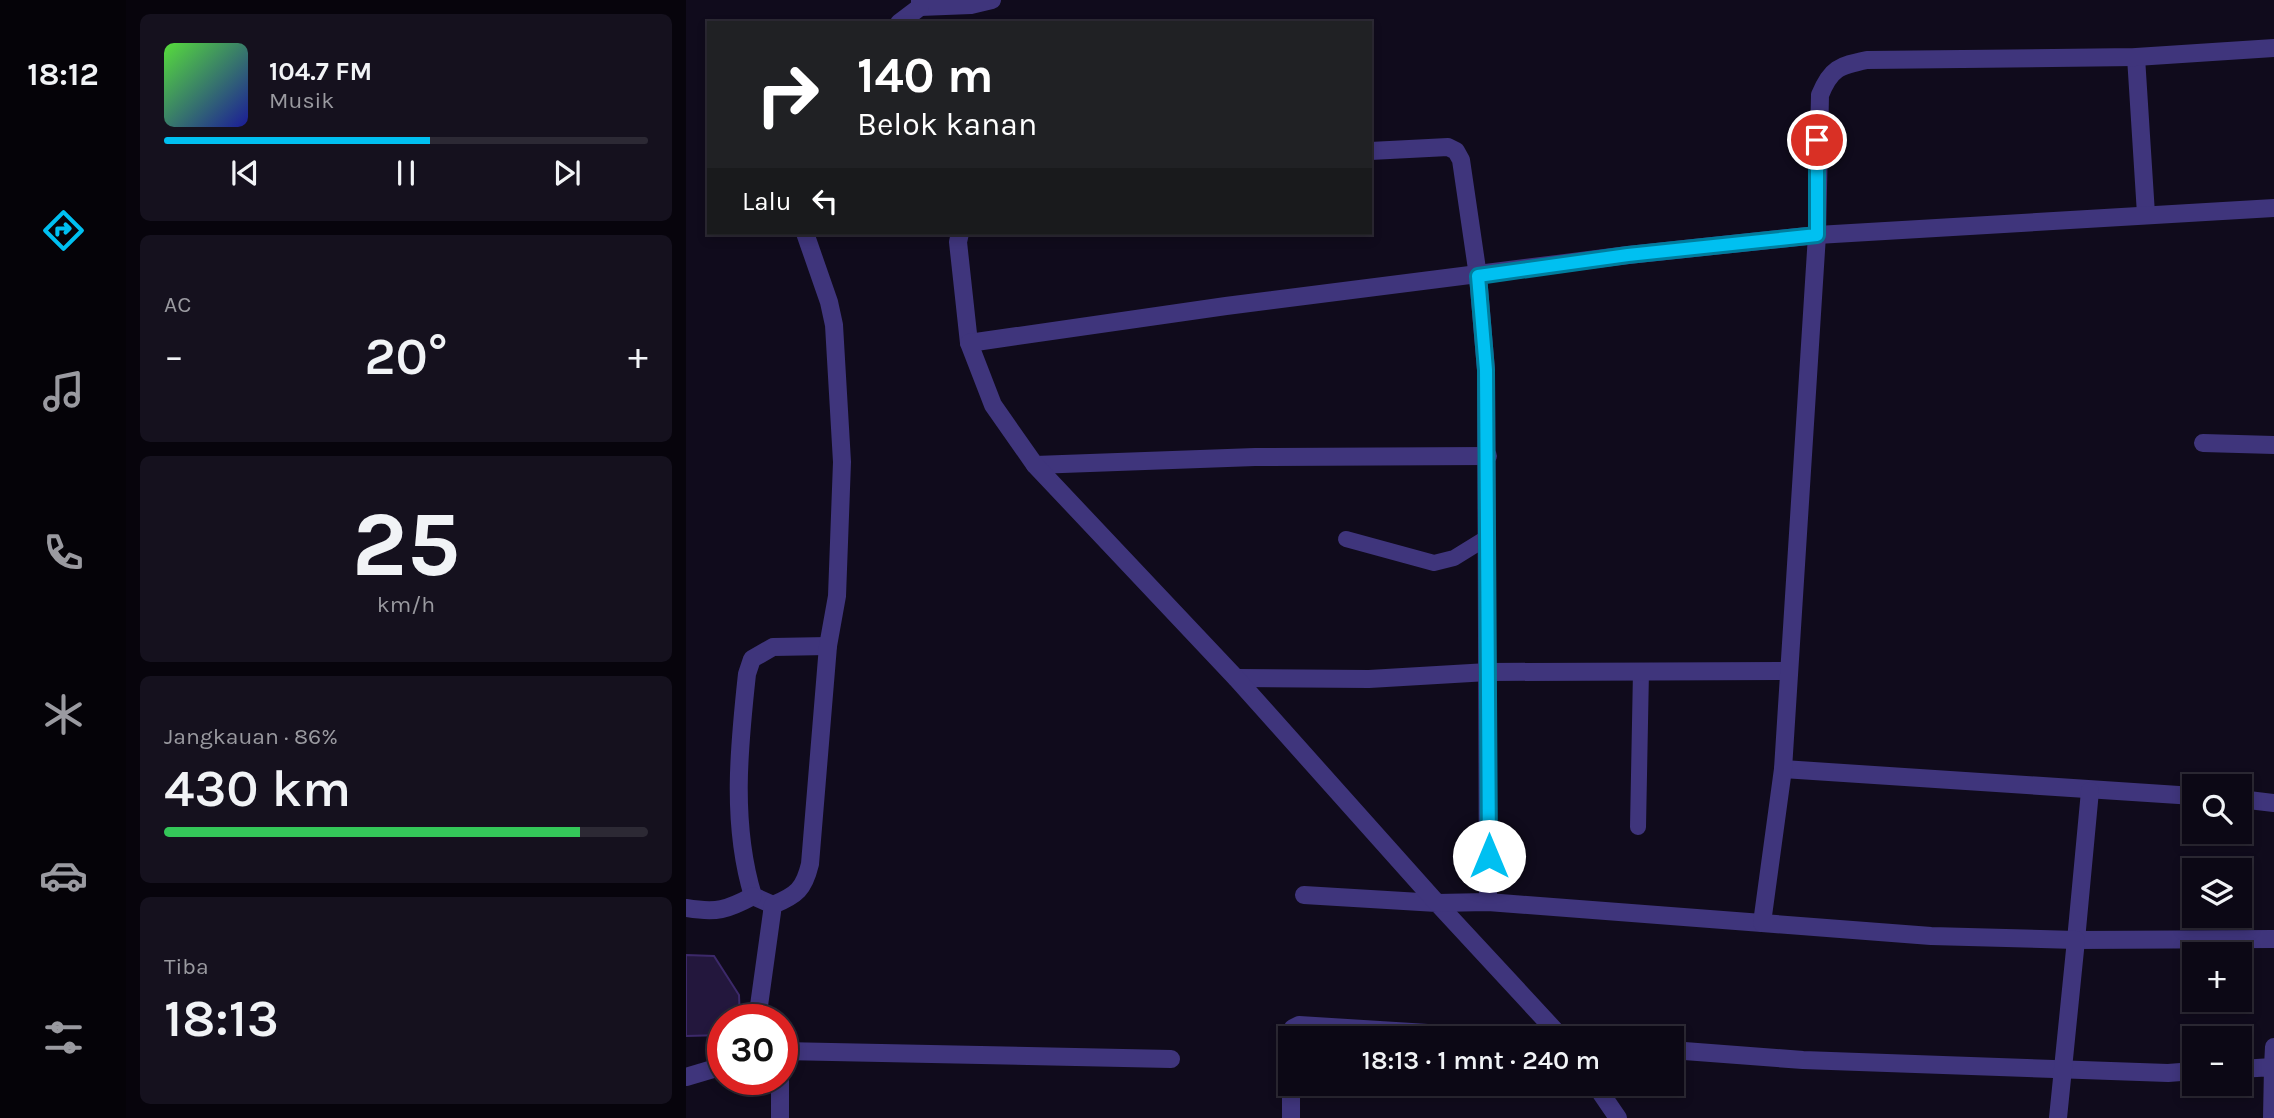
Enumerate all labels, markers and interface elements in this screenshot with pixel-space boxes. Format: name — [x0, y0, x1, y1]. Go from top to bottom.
text: 140 m — [857, 47, 994, 104]
icon: right — [742, 49, 833, 140]
text: 18:12 — [27, 56, 99, 93]
text: 104.7 FM — [269, 56, 372, 87]
text: Musik — [269, 87, 334, 114]
text: Belok kanan — [857, 106, 1037, 143]
pin — [1787, 110, 1847, 170]
icon: arrive — [1798, 121, 1836, 159]
icon: previous — [226, 154, 264, 192]
icon: pause — [387, 154, 425, 192]
icon: next — [548, 154, 586, 192]
icon: left — [806, 182, 844, 220]
text: Lalu — [742, 186, 792, 217]
icon: directions — [39, 206, 88, 255]
text: AC — [164, 291, 191, 318]
text: 20° — [365, 326, 447, 387]
text: − — [164, 334, 184, 379]
text: + — [628, 334, 648, 379]
icon: music — [39, 367, 88, 416]
text: 25 — [352, 492, 460, 598]
icon: phone — [39, 528, 88, 577]
text: km/h — [377, 591, 435, 618]
icon: climate — [39, 690, 88, 739]
text: Jangkauan · 86% — [164, 723, 338, 750]
text: 430 km — [164, 758, 351, 819]
map controls — [2182, 774, 2252, 1096]
button: search — [2182, 774, 2252, 844]
position arrow — [1452, 819, 1526, 893]
icon: car — [39, 851, 88, 900]
button: layers — [2182, 858, 2252, 928]
button: + — [2182, 942, 2252, 1012]
text: Tiba — [164, 953, 209, 980]
text: 18:13 — [164, 988, 279, 1049]
speed limit sign: 30 — [707, 1004, 798, 1095]
icon: filters — [39, 1013, 88, 1062]
button: − — [2182, 1026, 2252, 1096]
text: 18:13 · 1 mnt · 240 m — [1362, 1045, 1600, 1076]

